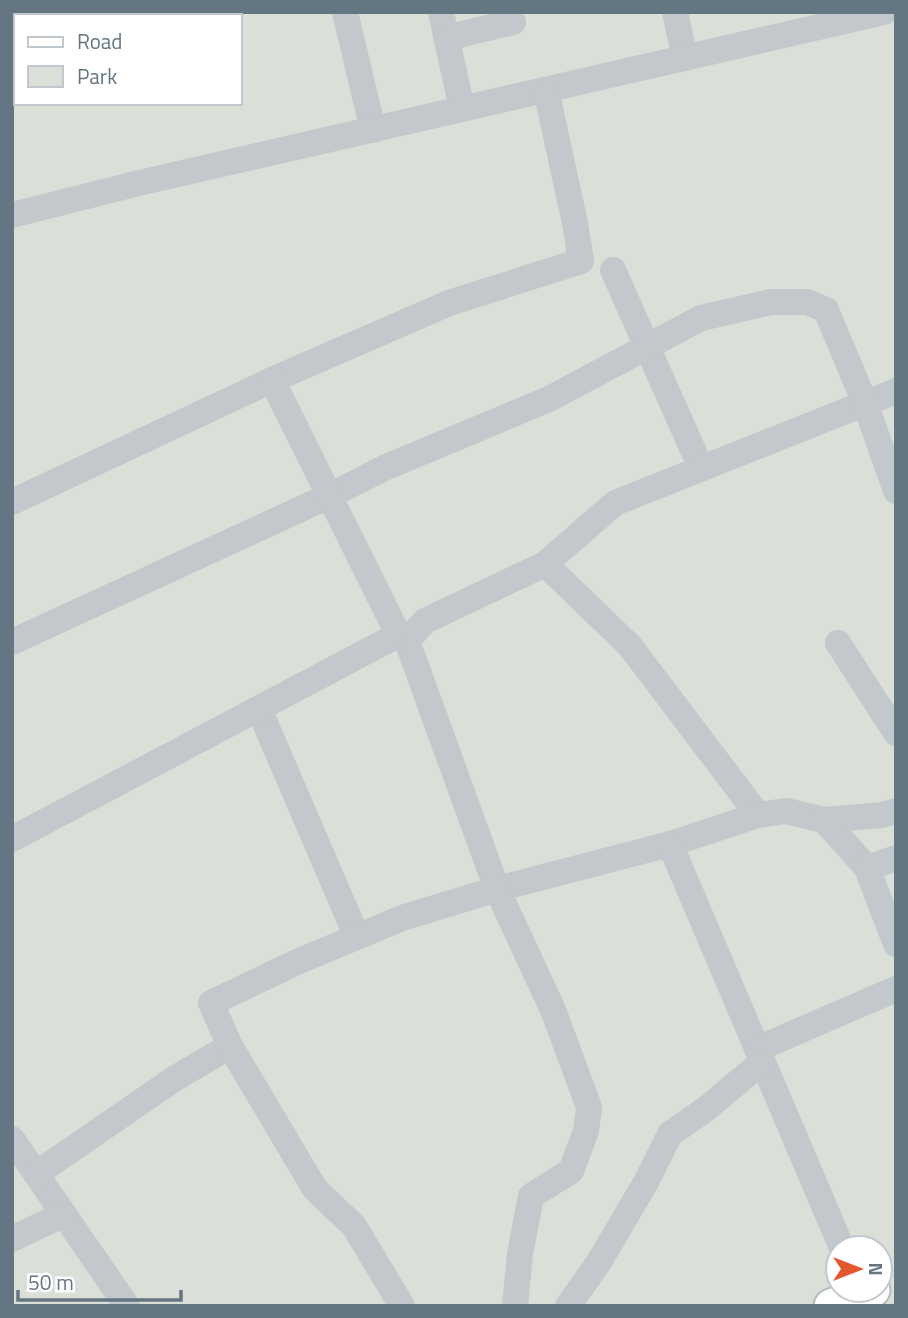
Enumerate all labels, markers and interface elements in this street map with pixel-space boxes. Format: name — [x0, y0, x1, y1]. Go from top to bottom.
legend — [14, 14, 242, 105]
text: Road — [77, 25, 122, 57]
text: Park — [77, 60, 117, 92]
north arrow — [824, 1234, 894, 1304]
scale bar — [18, 1258, 180, 1302]
text: N — [862, 1262, 891, 1276]
text: 50 m — [28, 1266, 74, 1298]

